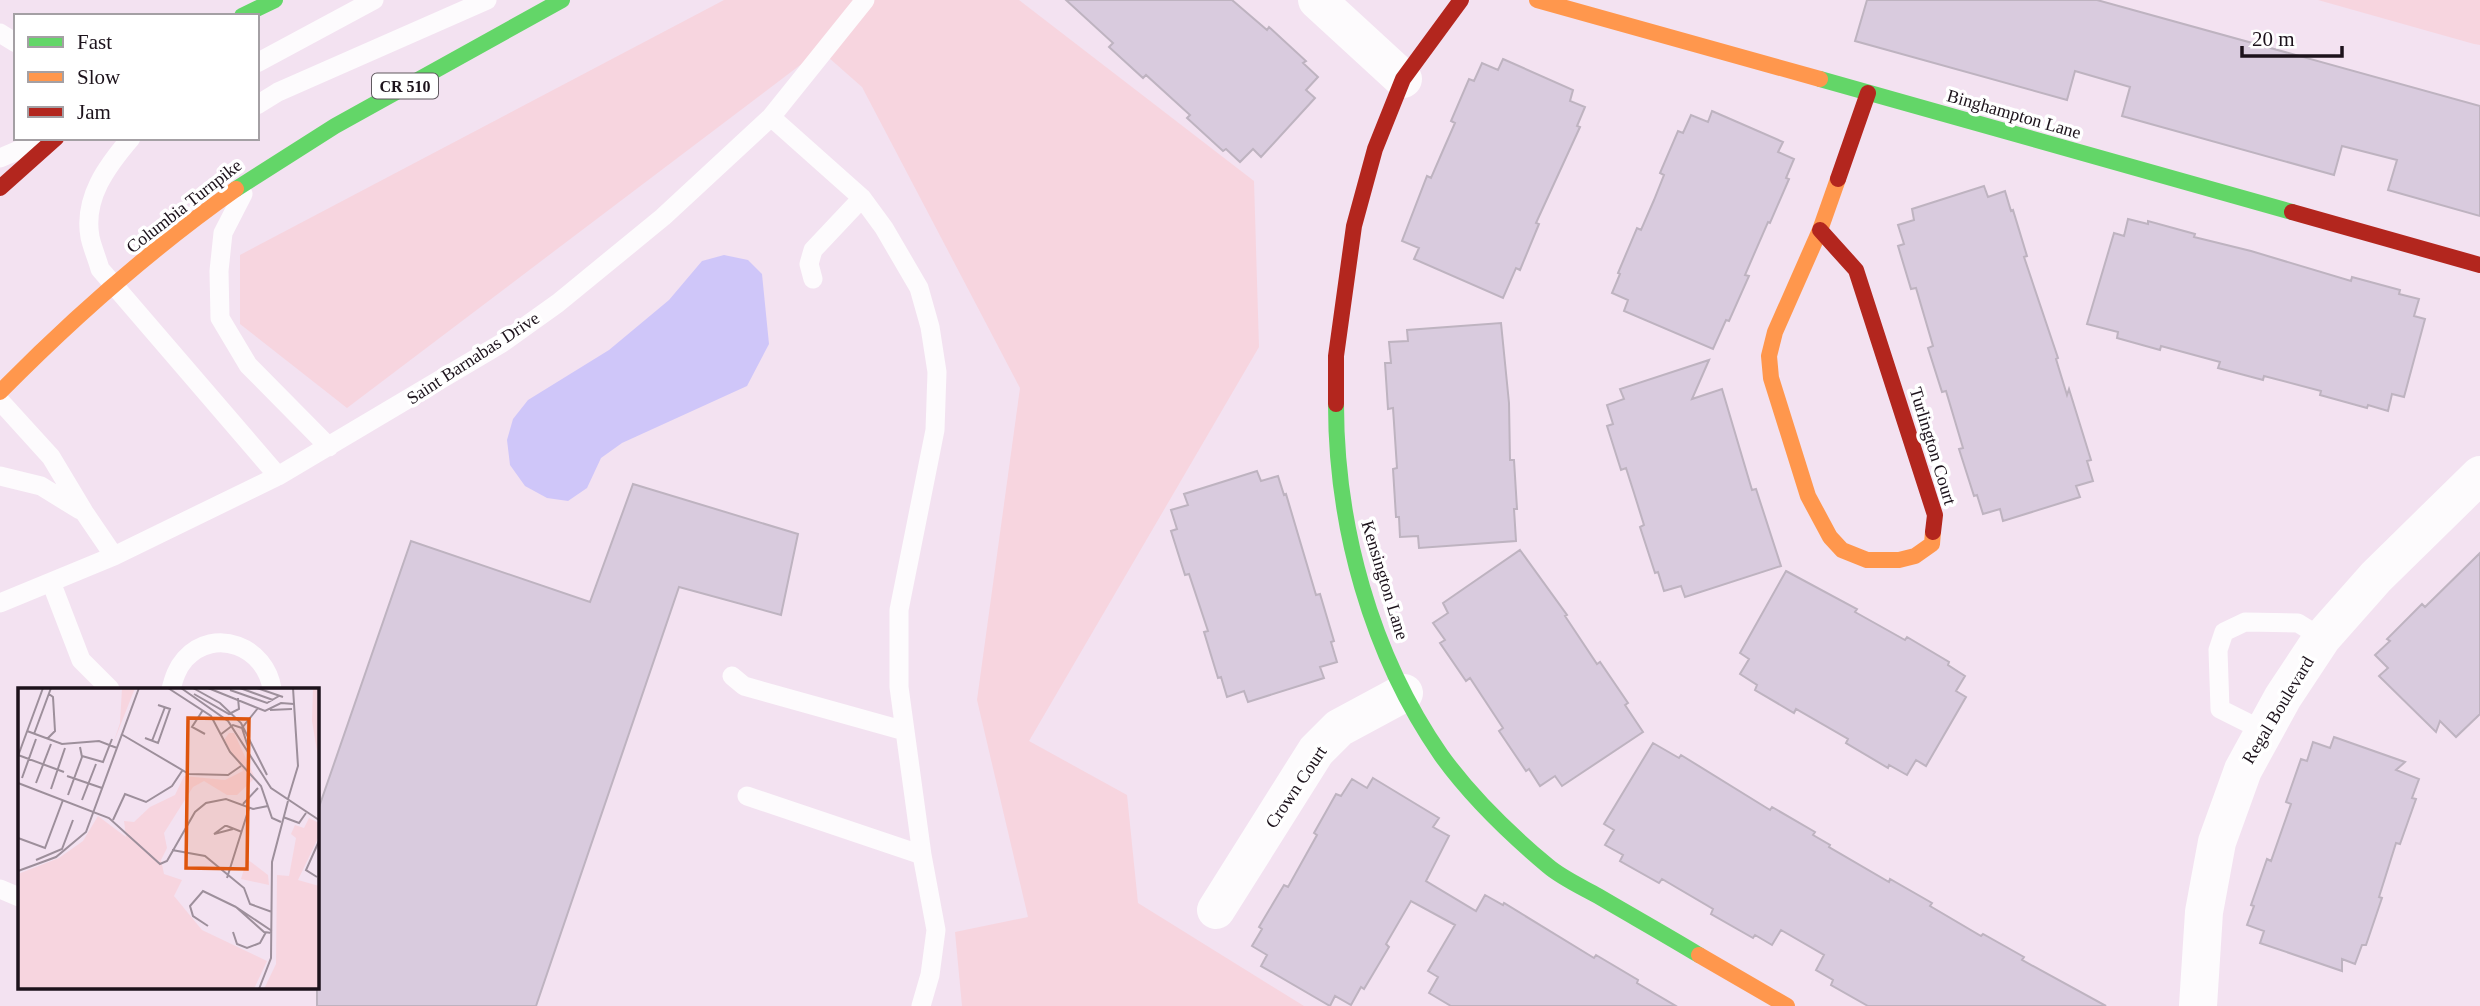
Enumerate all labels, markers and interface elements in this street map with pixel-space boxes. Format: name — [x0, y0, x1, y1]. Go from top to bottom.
legend — [14, 14, 259, 140]
scale bar — [2242, 14, 2342, 58]
text: 20 m — [2252, 27, 2295, 51]
text: Fast — [77, 30, 112, 54]
text: Slow — [77, 65, 121, 89]
road number: CR 510 — [372, 74, 438, 99]
street label: Binghampton Lane — [1945, 85, 2083, 143]
text: Jam — [77, 100, 111, 124]
street label: Columbia Turnpike — [122, 155, 246, 257]
street label: Saint Barnabas Drive — [403, 308, 543, 408]
street label: Turlington Court — [1906, 385, 1960, 507]
street label: Kensington Lane — [1357, 518, 1413, 642]
street label: Regal Boulevard — [2238, 653, 2318, 767]
inset map — [18, 688, 318, 988]
street label: Crown Court — [1261, 742, 1331, 832]

